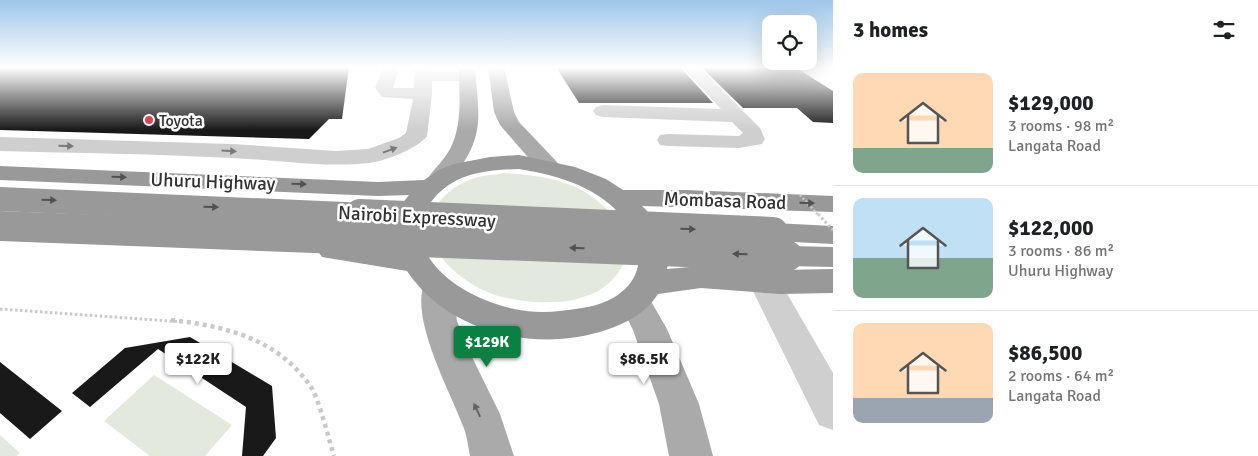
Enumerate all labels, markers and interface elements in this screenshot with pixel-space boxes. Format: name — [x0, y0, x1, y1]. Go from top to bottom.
map controls — [762, 15, 817, 70]
button: locate — [762, 15, 817, 70]
icon: filters — [1210, 16, 1238, 44]
text: 3 homes — [853, 17, 928, 43]
text: $129,000 — [1008, 90, 1094, 116]
icon: home — [893, 93, 953, 153]
place label: Toyota — [159, 111, 203, 131]
marker: Toyota — [143, 114, 155, 126]
text: 3 rooms · 98 m² — [1008, 116, 1114, 136]
text: Langata Road — [1008, 136, 1101, 156]
one-way arrow — [58, 142, 74, 150]
one-way arrow — [383, 146, 398, 154]
one-way arrow — [221, 147, 237, 155]
street label: Uhuru Highway — [150, 168, 276, 196]
one-way arrow — [111, 173, 127, 181]
one-way arrow — [291, 181, 307, 189]
street label: Mombasa Road — [663, 187, 787, 215]
one-way arrow — [41, 196, 57, 204]
one-way arrow — [799, 199, 815, 207]
street label: Nairobi Expressway — [338, 201, 496, 233]
one-way arrow — [203, 203, 219, 211]
text: $122,000 — [1008, 215, 1094, 241]
icon: home — [893, 218, 953, 278]
one-way arrow — [680, 225, 696, 233]
text: 3 rooms · 86 m² — [1008, 241, 1114, 261]
one-way arrow — [569, 244, 585, 252]
one-way arrow — [731, 250, 747, 258]
text: Uhuru Highway — [1008, 261, 1113, 281]
pin: $129K — [452, 326, 522, 368]
text: $129K — [465, 332, 509, 352]
text: $86,500 — [1008, 340, 1082, 366]
pin: $122K — [163, 342, 233, 385]
pin: $86.5K — [603, 342, 685, 385]
icon: home — [893, 343, 953, 403]
text: $122K — [176, 349, 220, 369]
text: $86.5K — [619, 349, 669, 369]
text: 2 rooms · 64 m² — [1008, 366, 1114, 386]
text: Langata Road — [1008, 386, 1101, 406]
one-way arrow — [473, 403, 481, 417]

